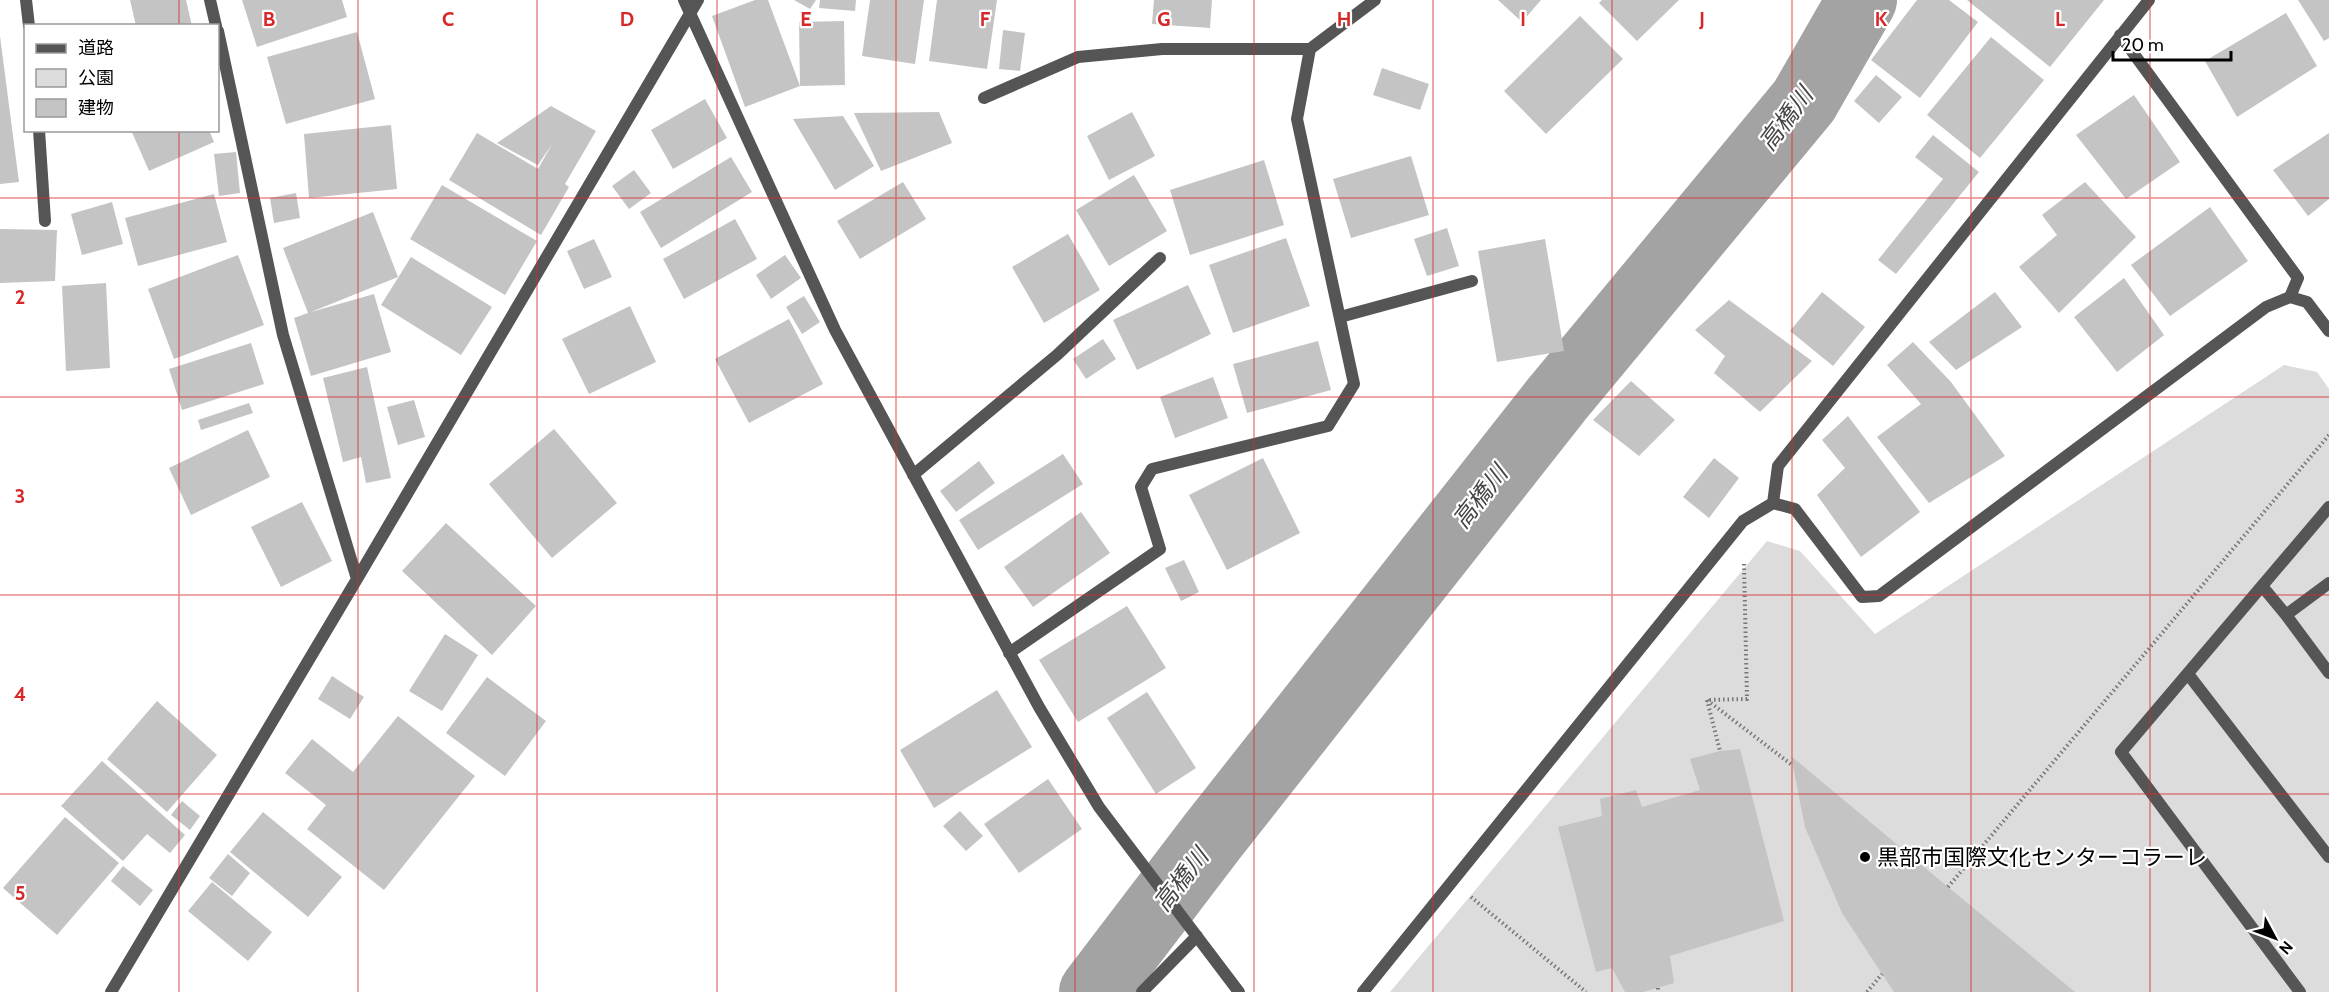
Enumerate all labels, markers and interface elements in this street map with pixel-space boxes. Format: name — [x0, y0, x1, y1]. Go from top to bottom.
text: B — [263, 7, 275, 31]
text: C — [442, 7, 454, 31]
text: D — [620, 7, 634, 31]
text: E — [800, 7, 812, 31]
text: F — [980, 7, 991, 31]
text: G — [1157, 7, 1171, 31]
text: H — [1337, 7, 1351, 31]
text: I — [1520, 7, 1526, 31]
text: J — [1698, 7, 1705, 31]
text: K — [1875, 7, 1888, 31]
text: L — [2055, 7, 2065, 31]
legend — [24, 24, 219, 132]
scale bar — [2113, 24, 2232, 62]
text: 20 m — [2122, 34, 2164, 56]
text: 道路 — [78, 37, 114, 59]
text: 公園 — [78, 67, 114, 89]
water label: 高橋川 — [1752, 79, 1821, 156]
text: 建物 — [78, 97, 114, 119]
text: 2 — [15, 285, 25, 309]
water label: 高橋川 — [1446, 457, 1515, 534]
text: 3 — [15, 484, 25, 508]
text: 4 — [14, 682, 26, 706]
water label: 高橋川 — [1147, 840, 1216, 917]
place label: 黒部市国際文化センターコラーレ — [1877, 844, 2207, 871]
marker: 黒部市国際文化センターコラーレ — [1858, 850, 1872, 864]
text: 5 — [15, 881, 25, 905]
north arrow — [2245, 908, 2305, 968]
text: N — [2275, 937, 2297, 958]

